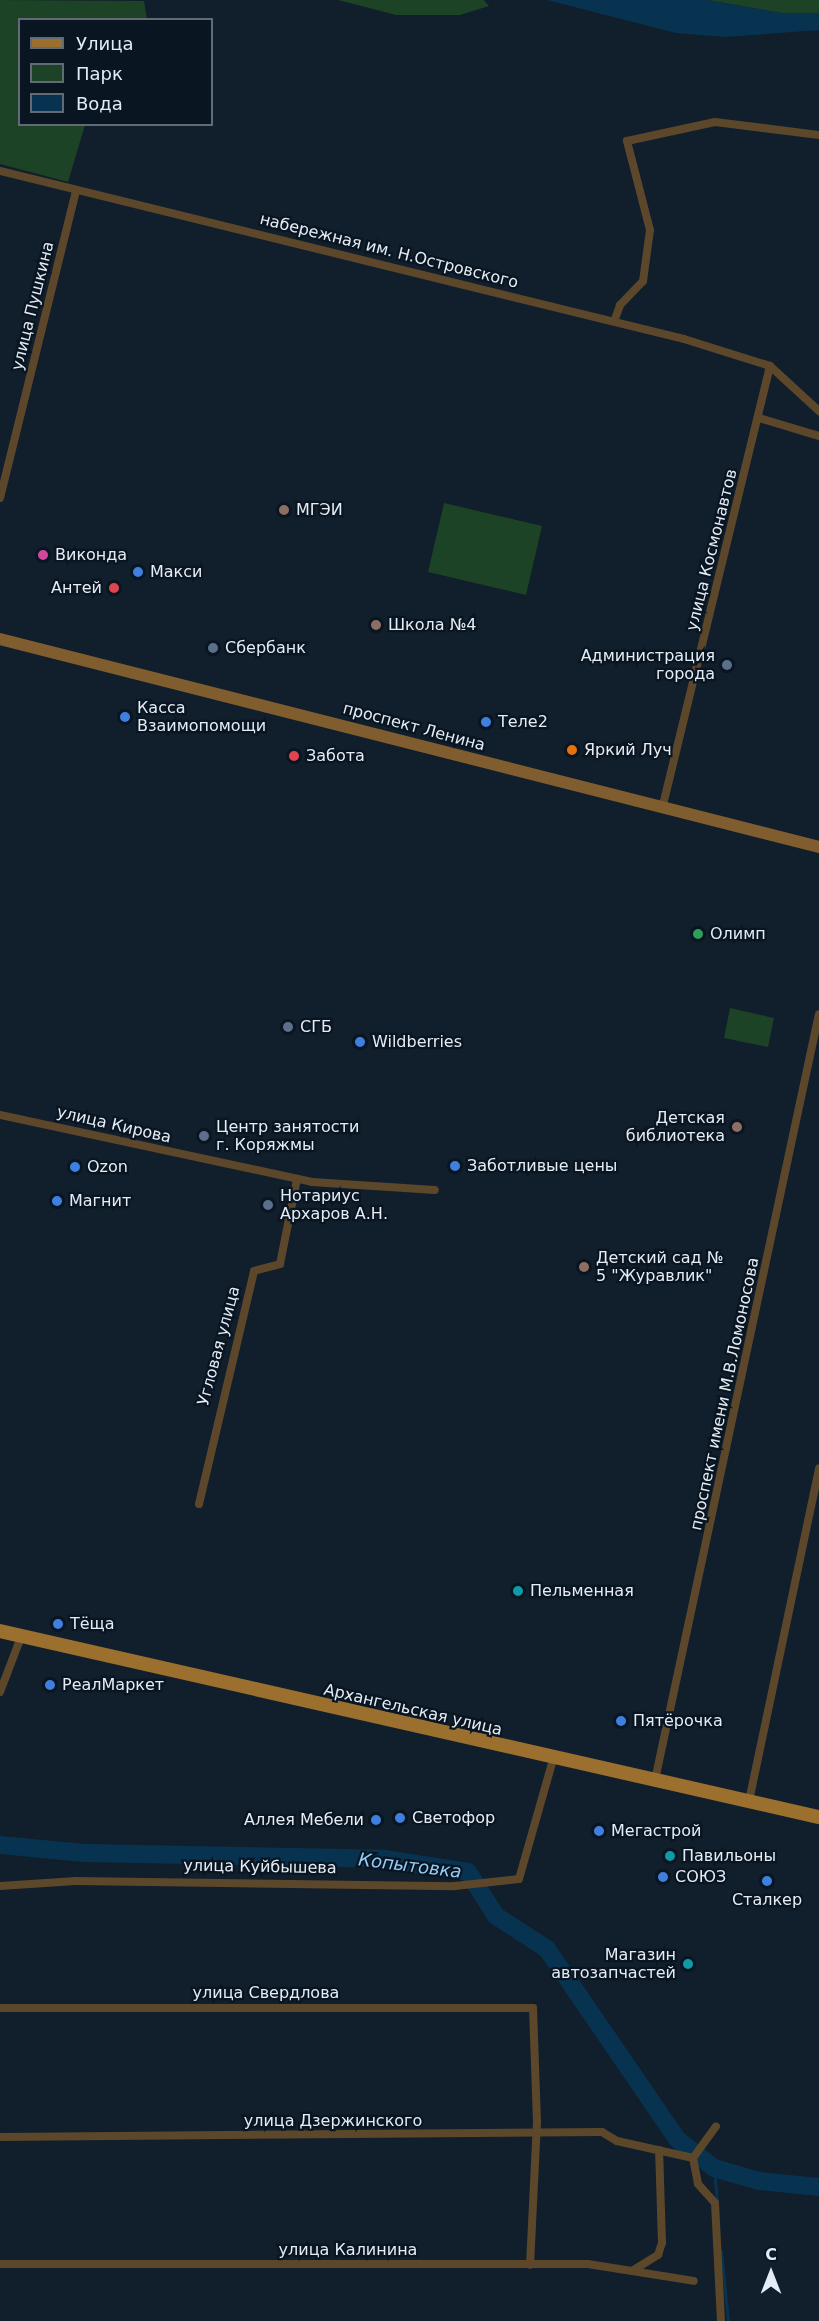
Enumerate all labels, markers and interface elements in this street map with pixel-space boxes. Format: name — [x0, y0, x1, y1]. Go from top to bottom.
legend — [18, 18, 213, 126]
text: Улица — [76, 33, 133, 54]
text: Парк — [76, 63, 123, 84]
text: Вода — [76, 93, 123, 114]
street label: набережная им. Н.Островского — [258, 210, 520, 292]
street label: улица Пушкина — [8, 239, 58, 373]
street label: улица Космонавтов — [683, 467, 741, 633]
place label: МГЭИ — [296, 500, 343, 520]
marker: МГЭИ — [277, 503, 291, 517]
place label: Виконда — [55, 545, 127, 565]
marker: Виконда — [36, 548, 50, 562]
place label: Макси — [150, 562, 202, 582]
marker: Макси — [131, 565, 145, 579]
place label: Антей — [51, 578, 102, 598]
marker: Антей — [107, 581, 121, 595]
place label: Школа №4 — [388, 615, 476, 635]
marker: Школа №4 — [369, 618, 383, 632]
place label: Сбербанк — [225, 638, 306, 658]
marker: Сбербанк — [206, 641, 220, 655]
place label: Администрация города — [581, 646, 715, 684]
marker: Администрация города — [720, 658, 734, 672]
place label: Касса Взаимопомощи — [137, 698, 266, 736]
street label: проспект Ленина — [341, 699, 487, 755]
marker: Касса Взаимопомощи — [118, 710, 132, 724]
place label: Теле2 — [498, 712, 548, 732]
marker: Теле2 — [479, 715, 493, 729]
place label: Яркий Луч — [584, 740, 672, 760]
marker: Яркий Луч — [565, 743, 579, 757]
place label: Забота — [306, 746, 365, 766]
marker: Забота — [287, 749, 301, 763]
place label: Олимп — [710, 924, 766, 944]
marker: Олимп — [691, 927, 705, 941]
place label: СГБ — [300, 1017, 332, 1037]
marker: СГБ — [281, 1020, 295, 1034]
place label: Wildberries — [372, 1032, 462, 1052]
marker: Wildberries — [353, 1035, 367, 1049]
street label: улица Кирова — [55, 1103, 173, 1147]
place label: Детская библиотека — [626, 1108, 725, 1146]
place label: Центр занятости г. Коряжмы — [216, 1117, 359, 1155]
marker: Детская библиотека — [730, 1120, 744, 1134]
marker: Центр занятости г. Коряжмы — [197, 1129, 211, 1143]
place label: Заботливые цены — [467, 1156, 617, 1176]
place label: Ozon — [87, 1157, 128, 1177]
marker: Заботливые цены — [448, 1159, 462, 1173]
marker: Ozon — [68, 1160, 82, 1174]
place label: Нотариус Архаров А.Н. — [280, 1186, 388, 1224]
place label: Магнит — [69, 1191, 131, 1211]
marker: Магнит — [50, 1194, 64, 1208]
marker: Нотариус Архаров А.Н. — [261, 1198, 275, 1212]
place label: Детский сад № 5 "Журавлик" — [596, 1248, 723, 1286]
street label: проспект имени М.В.Ломоносова — [687, 1256, 763, 1532]
marker: Детский сад № 5 "Журавлик" — [577, 1260, 591, 1274]
street label: Угловая улица — [194, 1284, 244, 1408]
place label: Пельменная — [530, 1581, 634, 1601]
marker: Пельменная — [511, 1584, 525, 1598]
place label: Тёща — [70, 1614, 114, 1634]
marker: Тёща — [51, 1617, 65, 1631]
place label: РеалМаркет — [62, 1675, 164, 1695]
marker: РеалМаркет — [43, 1678, 57, 1692]
street label: Архангельская улица — [322, 1680, 504, 1740]
place label: Пятёрочка — [633, 1711, 723, 1731]
marker: Пятёрочка — [614, 1714, 628, 1728]
place label: Светофор — [412, 1808, 495, 1828]
place label: Аллея Мебели — [244, 1810, 364, 1830]
marker: Светофор — [393, 1811, 407, 1825]
marker: Аллея Мебели — [369, 1813, 383, 1827]
place label: Мегастрой — [611, 1821, 701, 1841]
marker: Мегастрой — [592, 1824, 606, 1838]
place label: Павильоны — [682, 1846, 776, 1866]
water label: Копытовка — [357, 1849, 463, 1883]
marker: Павильоны — [663, 1849, 677, 1863]
street label: улица Куйбышева — [183, 1856, 337, 1878]
place label: СОЮЗ — [675, 1867, 726, 1887]
marker: СОЮЗ — [656, 1870, 670, 1884]
marker: Сталкер — [760, 1874, 774, 1888]
place label: Сталкер — [732, 1890, 802, 1910]
place label: Магазин автозапчастей — [551, 1945, 676, 1983]
marker: Магазин автозапчастей — [681, 1957, 695, 1971]
street label: улица Свердлова — [193, 1983, 339, 2003]
street label: улица Дзержинского — [244, 2111, 422, 2131]
street label: улица Калинина — [279, 2240, 417, 2260]
north arrow — [741, 2243, 801, 2303]
text: С — [765, 2245, 777, 2264]

